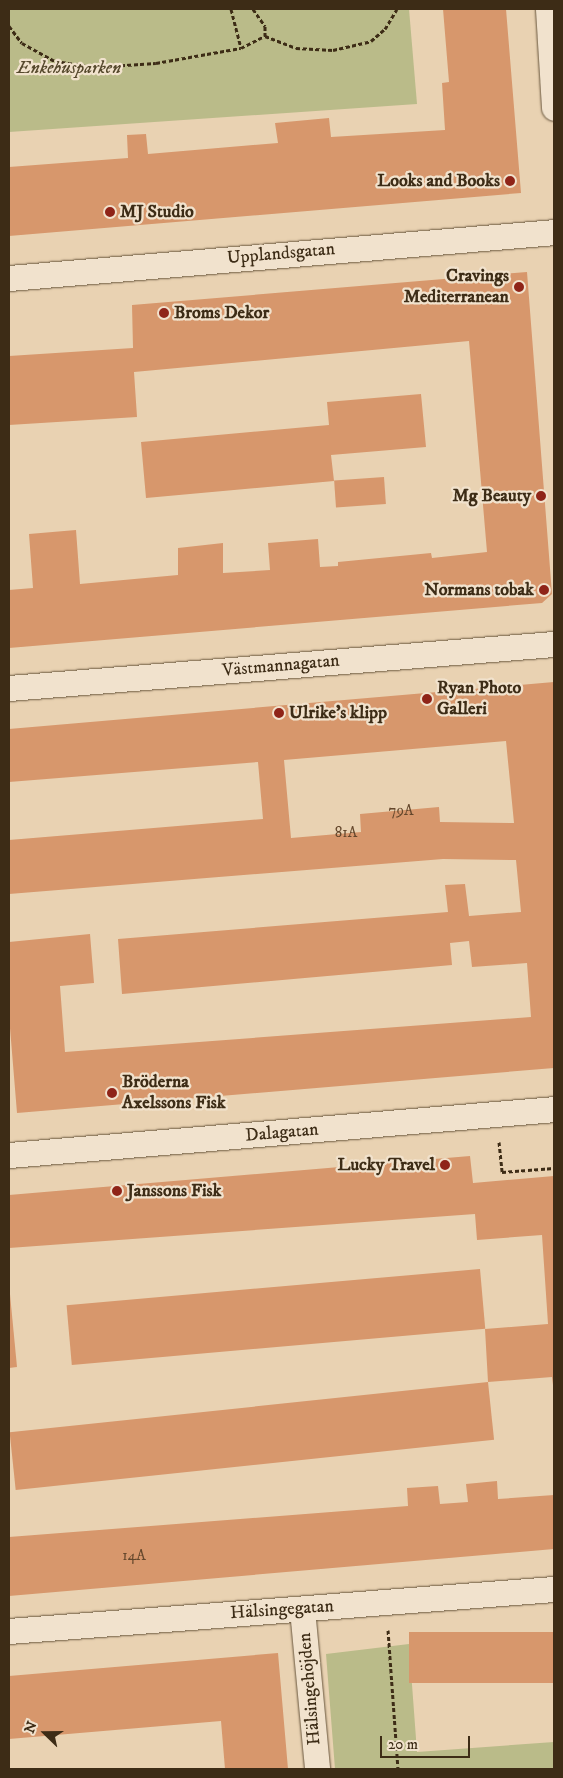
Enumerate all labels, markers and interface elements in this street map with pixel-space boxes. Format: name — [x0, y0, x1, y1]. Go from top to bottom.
park label: Enkehusparken — [17, 57, 121, 79]
place label: Looks and Books — [377, 170, 500, 192]
marker: Looks and Books — [504, 175, 516, 187]
place label: MJ Studio — [120, 201, 194, 223]
marker: MJ Studio — [104, 206, 116, 218]
street label: Upplandsgatan — [226, 239, 336, 269]
place label: Cravings Mediterranean — [404, 266, 509, 308]
marker: Cravings Mediterranean — [513, 281, 525, 293]
place label: Broms Dekor — [174, 302, 269, 324]
marker: Broms Dekor — [158, 307, 170, 319]
place label: Mg Beauty — [453, 485, 531, 507]
marker: Mg Beauty — [535, 490, 547, 502]
place label: Normans tobak — [424, 579, 534, 601]
marker: Normans tobak — [538, 584, 550, 596]
street label: Västmannagatan — [222, 650, 340, 682]
place label: Ryan Photo Galleri — [437, 678, 521, 721]
marker: Ryan Photo Galleri — [421, 693, 433, 705]
place label: Ulrike's klipp — [289, 702, 387, 724]
marker: Ulrike's klipp — [273, 707, 285, 719]
house number: 79A — [389, 802, 413, 820]
house number: 81A — [335, 824, 357, 842]
place label: Bröderna Axelssons Fisk — [122, 1072, 226, 1114]
marker: Bröderna Axelssons Fisk — [106, 1087, 118, 1099]
street label: Dalagatan — [245, 1119, 319, 1147]
place label: Lucky Travel — [337, 1154, 435, 1176]
marker: Lucky Travel — [439, 1159, 451, 1171]
place label: Janssons Fisk — [127, 1180, 222, 1202]
marker: Janssons Fisk — [111, 1185, 123, 1197]
house number: 14A — [122, 1547, 146, 1565]
street label: Hälsingegatan — [230, 1596, 334, 1624]
street label: Hälsingehöjden — [294, 1632, 326, 1746]
north arrow — [20, 1708, 70, 1758]
text: N — [21, 1719, 42, 1736]
scale bar — [383, 1726, 473, 1758]
text: 20 m — [388, 1735, 418, 1754]

